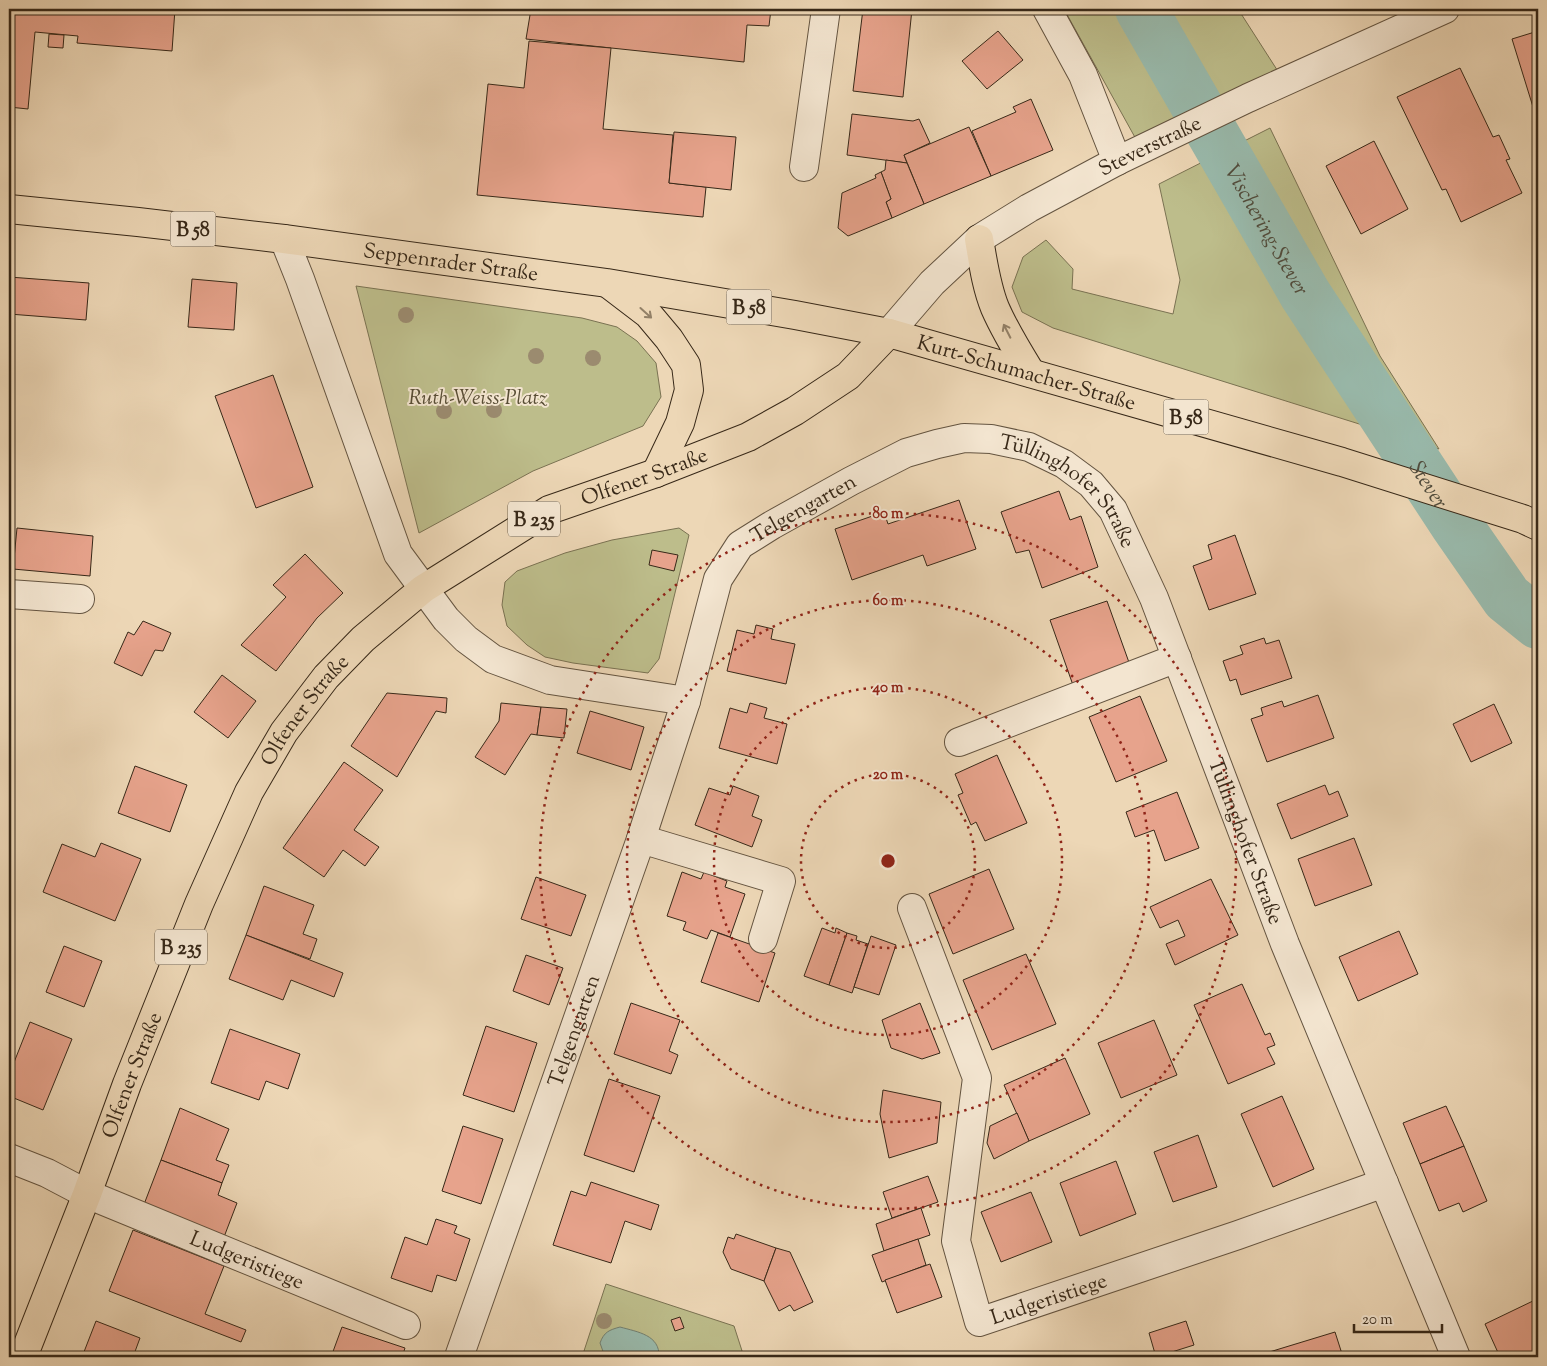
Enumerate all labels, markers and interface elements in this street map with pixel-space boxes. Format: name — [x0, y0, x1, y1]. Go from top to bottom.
street label: Steverstraße — [1094, 110, 1207, 185]
water label: Vischering-Stever — [1215, 159, 1316, 303]
road number: B 58 — [170, 212, 216, 246]
street label: Seppenrader Straße — [361, 237, 540, 290]
road number: B 58 — [726, 290, 772, 324]
one-way arrow — [639, 307, 652, 319]
one-way arrow — [1002, 324, 1011, 339]
street label: Kurt-Schumacher-Straße — [913, 329, 1139, 419]
park label: Ruth-Weiss-Platz — [408, 384, 548, 414]
road number: B 58 — [1164, 400, 1208, 434]
street label: Tüllinghofer Straße — [997, 428, 1142, 553]
street label: Olfener Straße — [577, 441, 713, 515]
water label: Stever — [1399, 455, 1455, 516]
street label: Telgengarten — [745, 468, 862, 552]
road number: B 235 — [508, 502, 560, 536]
text: 80 m — [872, 504, 904, 525]
text: 60 m — [873, 591, 904, 612]
street label: Olfener Straße — [254, 649, 357, 772]
text: 40 m — [872, 678, 904, 699]
street label: Tüllinghofer Straße — [1199, 754, 1289, 929]
text: 20 m — [873, 765, 904, 786]
centre of rings — [879, 852, 897, 870]
road number: B 235 — [155, 930, 207, 964]
street label: Telgengarten — [542, 971, 609, 1092]
street label: Olfener Straße — [95, 1008, 171, 1143]
street label: Ludgeristiege — [184, 1225, 308, 1298]
street label: Ludgeristiege — [987, 1267, 1112, 1334]
scale bar — [1354, 1301, 1442, 1333]
text: 20 m — [1362, 1310, 1393, 1331]

